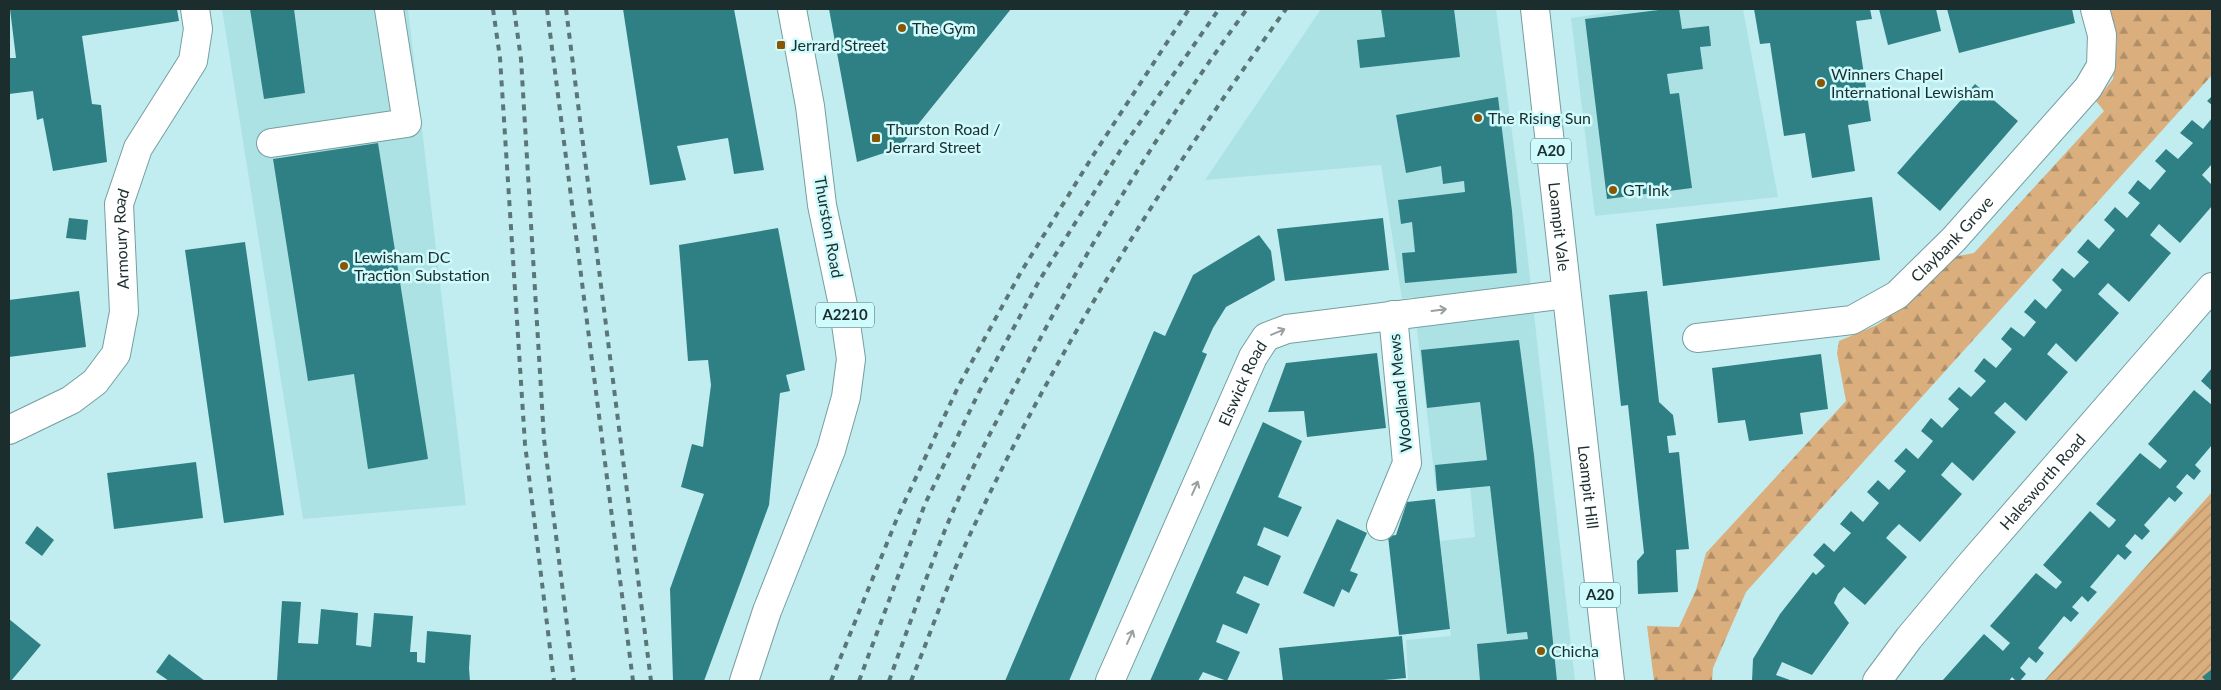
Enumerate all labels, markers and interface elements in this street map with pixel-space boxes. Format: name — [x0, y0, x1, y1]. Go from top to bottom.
place label: The Gym — [912, 18, 976, 37]
marker: The Gym — [896, 22, 908, 34]
place label: Jerrard Street — [791, 35, 886, 54]
marker: Jerrard Street — [775, 39, 787, 51]
place label: Winners Chapel International Lewisham — [1831, 64, 1994, 101]
marker: Winners Chapel International Lewisham — [1815, 77, 1827, 89]
place label: The Rising Sun — [1488, 108, 1591, 127]
marker: The Rising Sun — [1472, 112, 1484, 124]
place label: Thurston Road / Jerrard Street — [886, 119, 1000, 156]
marker: Thurston Road / Jerrard Street — [870, 132, 882, 144]
road number: A20 — [1531, 138, 1571, 164]
street label: Thurston Road — [811, 174, 848, 279]
place label: GT Ink — [1623, 180, 1670, 199]
street label: Loampit Vale — [1545, 181, 1574, 272]
marker: GT Ink — [1607, 184, 1619, 196]
street label: Armoury Road — [109, 186, 133, 290]
street label: Claybank Grove — [1906, 192, 1997, 285]
place label: Lewisham DC Traction Substation — [354, 247, 490, 284]
marker: Lewisham DC Traction Substation — [338, 260, 350, 272]
road number: A2210 — [816, 302, 874, 328]
one-way arrow — [1431, 304, 1447, 314]
one-way arrow — [1270, 327, 1285, 337]
street label: Woodland Mews — [1384, 333, 1415, 453]
street label: Elswick Road — [1214, 337, 1270, 428]
street label: Halesworth Road — [1995, 430, 2089, 533]
street label: Loampit Hill — [1575, 444, 1603, 530]
one-way arrow — [1191, 481, 1201, 496]
road number: A20 — [1580, 582, 1620, 608]
one-way arrow — [1125, 630, 1135, 645]
place label: Chicha — [1551, 641, 1599, 660]
marker: Chicha — [1535, 645, 1547, 657]

